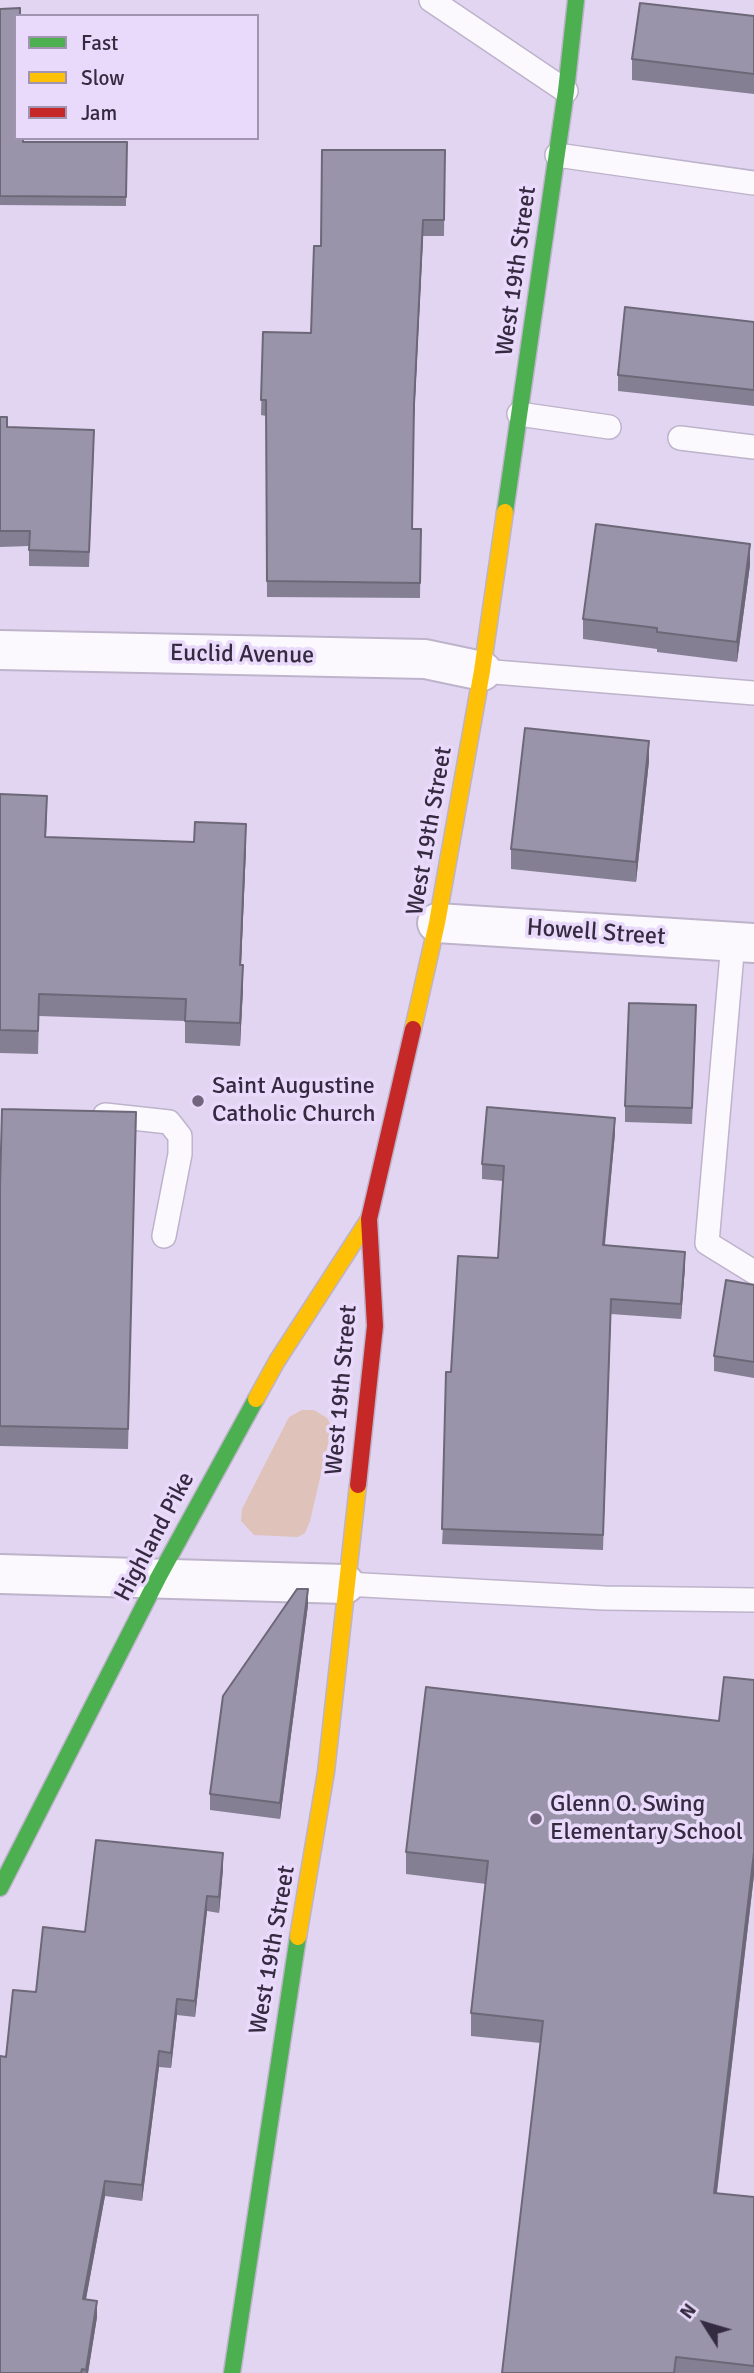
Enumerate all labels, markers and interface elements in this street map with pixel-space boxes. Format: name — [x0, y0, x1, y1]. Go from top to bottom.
legend — [14, 14, 259, 140]
text: Fast — [81, 30, 118, 56]
text: Slow — [81, 65, 125, 91]
text: Jam — [81, 100, 117, 126]
street label: West 19th Street — [491, 184, 543, 358]
street label: Euclid Avenue — [170, 639, 314, 671]
street label: West 19th Street — [401, 744, 459, 918]
street label: Howell Street — [526, 914, 666, 952]
place label: Saint Augustine Catholic Church — [212, 1073, 376, 1129]
marker: Saint Augustine Catholic Church — [190, 1093, 206, 1109]
street label: West 19th Street — [320, 1304, 364, 1476]
street label: Highland Pike — [109, 1467, 201, 1607]
place label: Glenn O. Swing Elementary School — [550, 1791, 743, 1847]
marker: Glenn O. Swing Elementary School — [528, 1811, 544, 1827]
street label: West 19th Street — [244, 1863, 302, 2037]
north arrow — [670, 2289, 740, 2359]
text: N — [675, 2299, 702, 2324]

